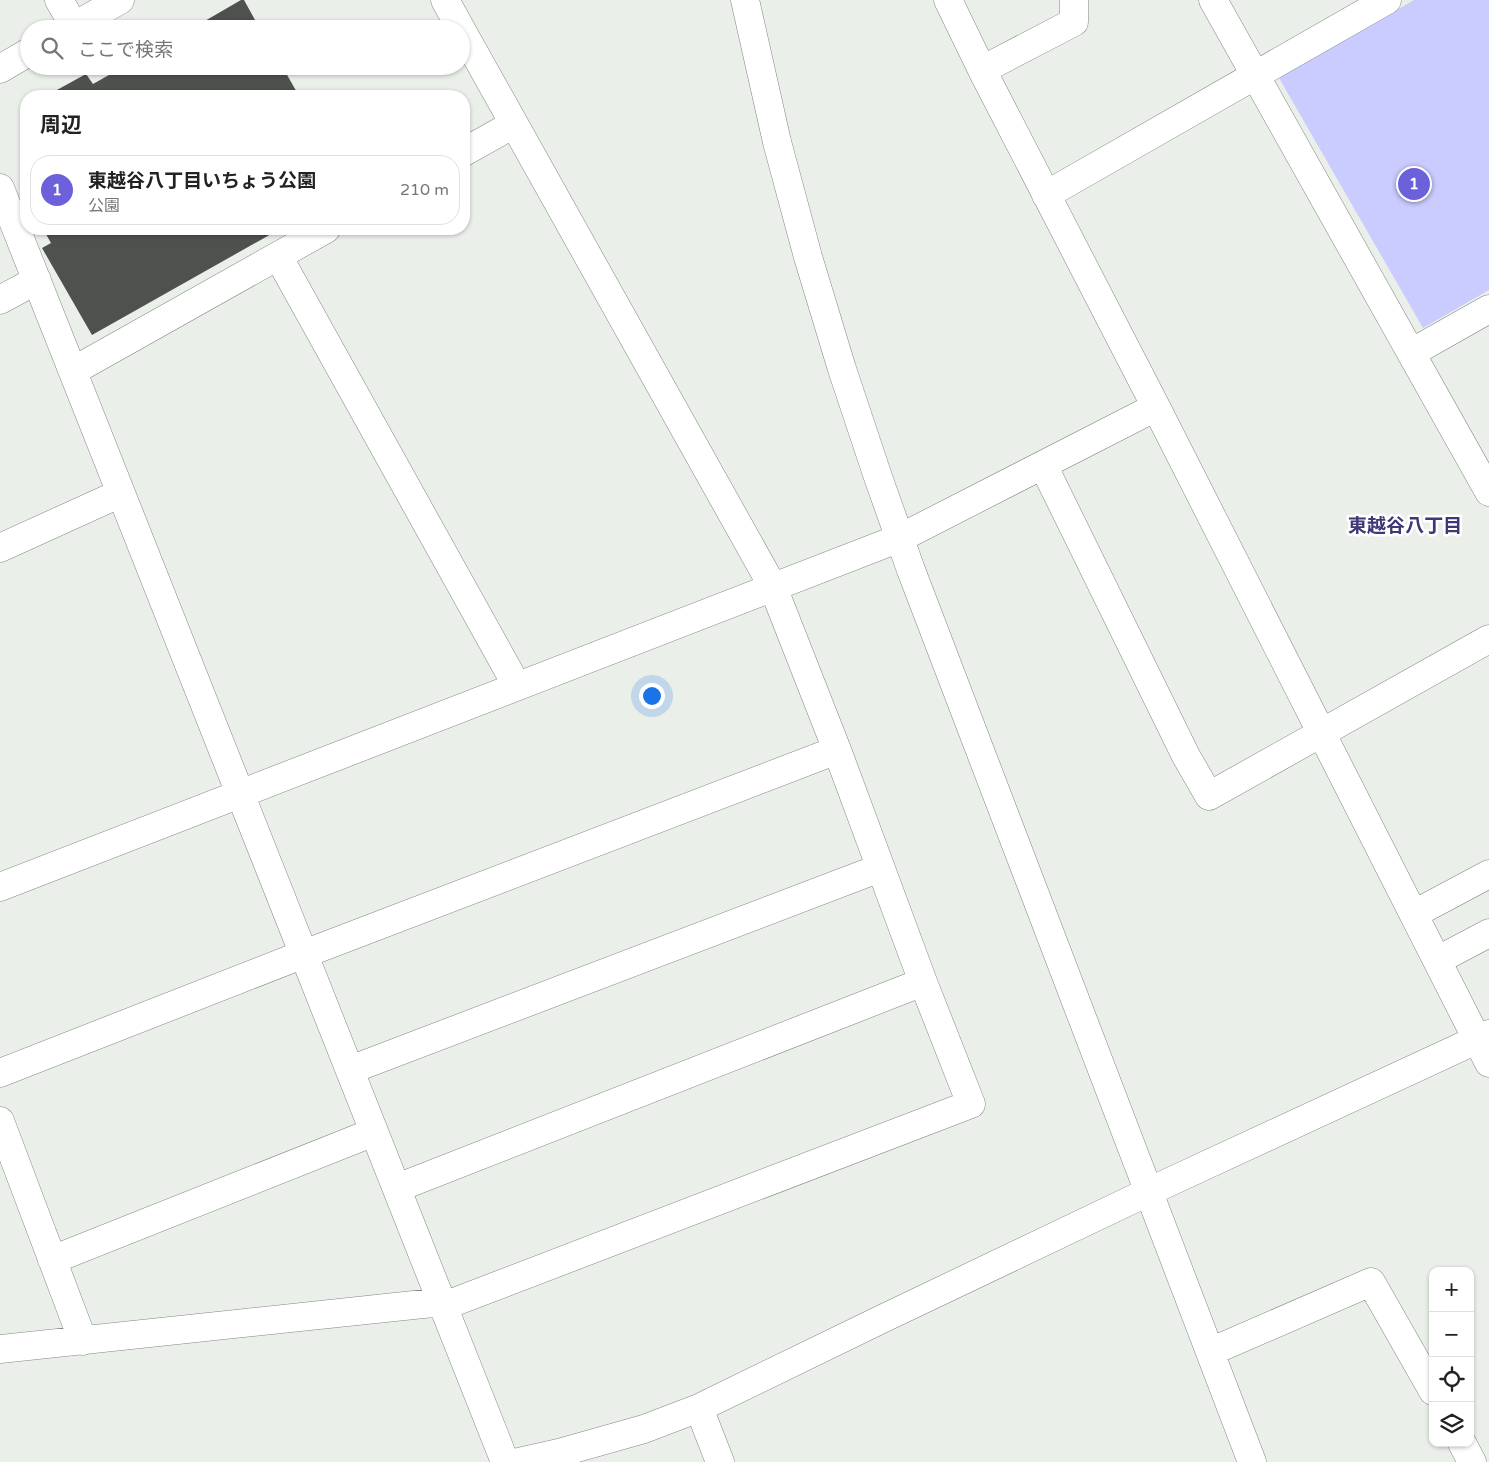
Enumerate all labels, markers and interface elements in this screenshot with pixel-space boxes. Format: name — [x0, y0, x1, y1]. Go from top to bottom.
search box — [20, 20, 470, 75]
icon: search — [38, 34, 66, 62]
text: ここで検索 — [78, 39, 173, 61]
text: 周辺 — [40, 113, 82, 138]
pin: 1 — [1398, 165, 1430, 203]
text: 東越谷八丁目いちょう公園 — [88, 170, 316, 192]
text: 1 — [52, 180, 62, 200]
text: 210 m — [400, 180, 449, 200]
text: 公園 — [88, 196, 120, 216]
district label: 東越谷八丁目 — [1348, 515, 1462, 537]
your location — [639, 683, 665, 709]
map controls — [1429, 1267, 1474, 1447]
button: + — [1429, 1267, 1474, 1312]
button: − — [1429, 1312, 1474, 1357]
button: locate — [1429, 1357, 1474, 1402]
button: layers — [1429, 1402, 1474, 1447]

